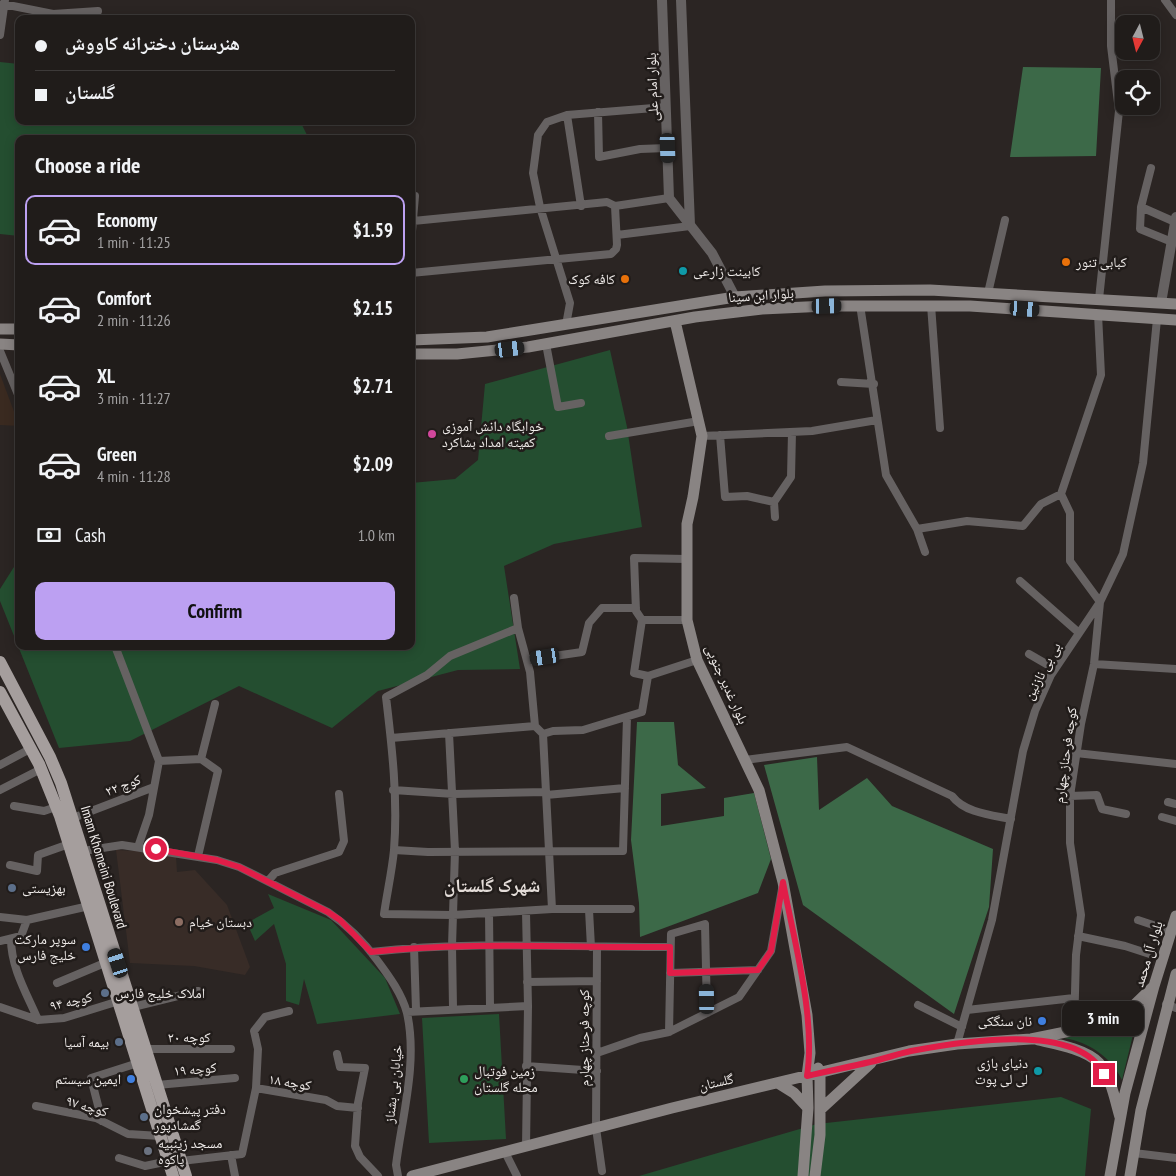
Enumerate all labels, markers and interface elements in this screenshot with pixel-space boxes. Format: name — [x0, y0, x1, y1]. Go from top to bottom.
north arrow — [1115, 15, 1160, 60]
map controls — [1115, 15, 1160, 115]
text: هنرستان دخترانه کاووش — [65, 31, 240, 55]
street label: بلوار امام علی — [642, 52, 663, 122]
button: locate — [1115, 70, 1160, 115]
text: گلستان — [65, 80, 115, 104]
car — [659, 133, 676, 163]
text: Choose a ride — [35, 151, 140, 179]
icon: car — [37, 208, 82, 253]
text: Economy — [97, 208, 157, 232]
text: $1.59 — [353, 218, 393, 242]
text: 1 min · 11:25 — [97, 232, 171, 252]
place label: کبابی تنور — [1075, 253, 1127, 271]
marker: کبابی تنور — [1060, 256, 1072, 268]
place label: کابینت زارعی — [693, 262, 761, 280]
marker: کابینت زارعی — [677, 265, 689, 277]
place label: کافه کوک — [568, 270, 615, 288]
marker: کافه کوک — [619, 273, 631, 285]
street label: بلوار ابن سینا — [728, 284, 795, 306]
icon: car — [37, 286, 82, 331]
text: Comfort — [97, 286, 151, 310]
text: $2.15 — [353, 296, 393, 320]
car — [811, 298, 842, 314]
car — [1009, 300, 1040, 318]
text: 2 min · 11:26 — [97, 310, 171, 330]
car — [494, 340, 525, 358]
icon: car — [37, 364, 82, 409]
text: XL — [97, 364, 115, 388]
text: $2.71 — [353, 374, 393, 398]
text: 3 min · 11:27 — [97, 388, 171, 408]
place label: خوابگاه دانش آموزی کمیته امداد بشاکرد — [442, 417, 544, 451]
marker: خوابگاه دانش آموزی کمیته امداد بشاکرد — [426, 428, 438, 440]
icon: car — [37, 442, 82, 487]
text: Green — [97, 442, 137, 466]
text: $2.09 — [353, 452, 393, 476]
text: 4 min · 11:28 — [97, 466, 171, 486]
icon: cash — [35, 521, 63, 549]
text: Cash — [75, 523, 106, 547]
text: 1.0 km — [358, 525, 395, 545]
button: Confirm — [35, 582, 395, 640]
street label: بی بی نازنین — [1019, 639, 1065, 703]
street label: بلوار غدیر جنوبی — [701, 641, 753, 727]
car — [529, 647, 560, 667]
street label: کوچه فرحناز چهارم — [1049, 706, 1082, 804]
street label: کوچ ۲۲ — [103, 770, 144, 801]
street label: Imam Khomeini Boulevard — [77, 803, 131, 931]
route start — [145, 838, 167, 860]
district label: شهرک گلستان — [444, 873, 540, 897]
place label: بهزیستی — [22, 879, 66, 897]
marker: بهزیستی — [6, 882, 18, 894]
place label: دبستان خیام — [189, 913, 252, 932]
marker: دبستان خیام — [173, 916, 185, 928]
street label: بلوار آل محمد — [1129, 919, 1167, 989]
place label: سوپر مارکت خلیج فارس — [14, 930, 76, 965]
marker: سوپر مارکت خلیج فارس — [80, 941, 92, 953]
car — [106, 946, 129, 980]
place label: املاک خلیج فارس — [115, 984, 205, 1003]
car — [699, 984, 714, 1014]
street label: کوچه ۹۴ — [48, 987, 94, 1015]
marker: املاک خلیج فارس — [99, 987, 111, 999]
street label: کوچه فرحناز چهارم — [575, 989, 594, 1087]
callout: 3 min — [1063, 1002, 1145, 1036]
text: 3 min — [1087, 1008, 1119, 1028]
place label: نان سنگکی — [978, 1012, 1032, 1030]
marker: نان سنگکی — [1036, 1015, 1048, 1027]
street label: کوچه ۲۰ — [167, 1028, 211, 1046]
place label: بیمه آسیا — [64, 1033, 109, 1051]
marker: بیمه آسیا — [113, 1036, 125, 1048]
street label: خیابان بی بشناز — [380, 1044, 406, 1125]
place label: دنیای بازی لی لی پوت — [975, 1054, 1028, 1088]
street label: کوچه ۱۹ — [173, 1058, 217, 1080]
place label: زمین فوتبال محله گلستان — [474, 1062, 538, 1096]
route end — [1093, 1063, 1115, 1085]
marker: دنیای بازی لی لی پوت — [1032, 1065, 1044, 1077]
street label: گلستان — [697, 1069, 735, 1095]
place label: ایمین سیستم — [55, 1070, 121, 1089]
street label: کوچه ۱۸ — [267, 1070, 313, 1094]
marker: ایمین سیستم — [125, 1073, 137, 1085]
marker: زمین فوتبال محله گلستان — [458, 1073, 470, 1085]
street label: کوچه ۹۷ — [64, 1091, 110, 1121]
place label: دفتر پیشخوان گمشادپور — [153, 1100, 226, 1134]
marker: دفتر پیشخوان گمشادپور — [138, 1111, 150, 1123]
place label: مسجد زینبیه پاکوه — [158, 1134, 222, 1168]
marker: مسجد زینبیه پاکوه — [142, 1145, 154, 1157]

